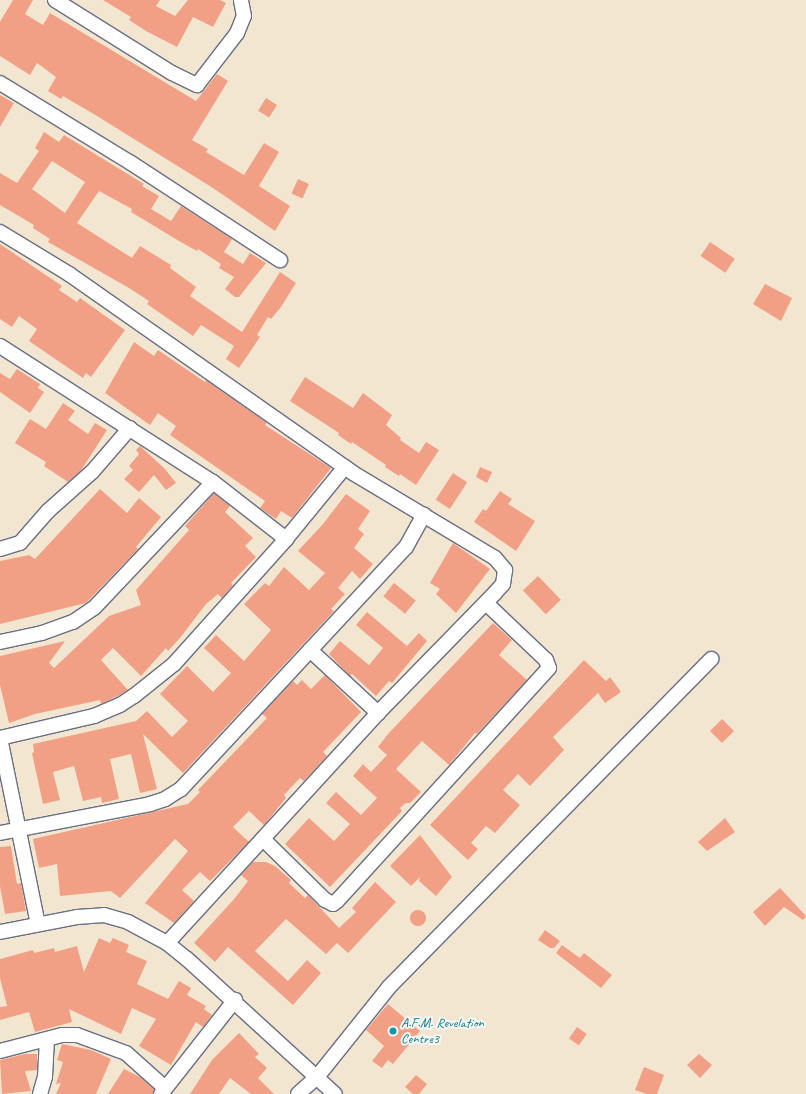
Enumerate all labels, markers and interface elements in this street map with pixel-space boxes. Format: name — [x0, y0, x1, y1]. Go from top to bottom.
place label: A.F.M. Revelation Centre3 — [401, 1015, 484, 1048]
marker: A.F.M. Revelation Centre3 — [388, 1026, 398, 1036]

